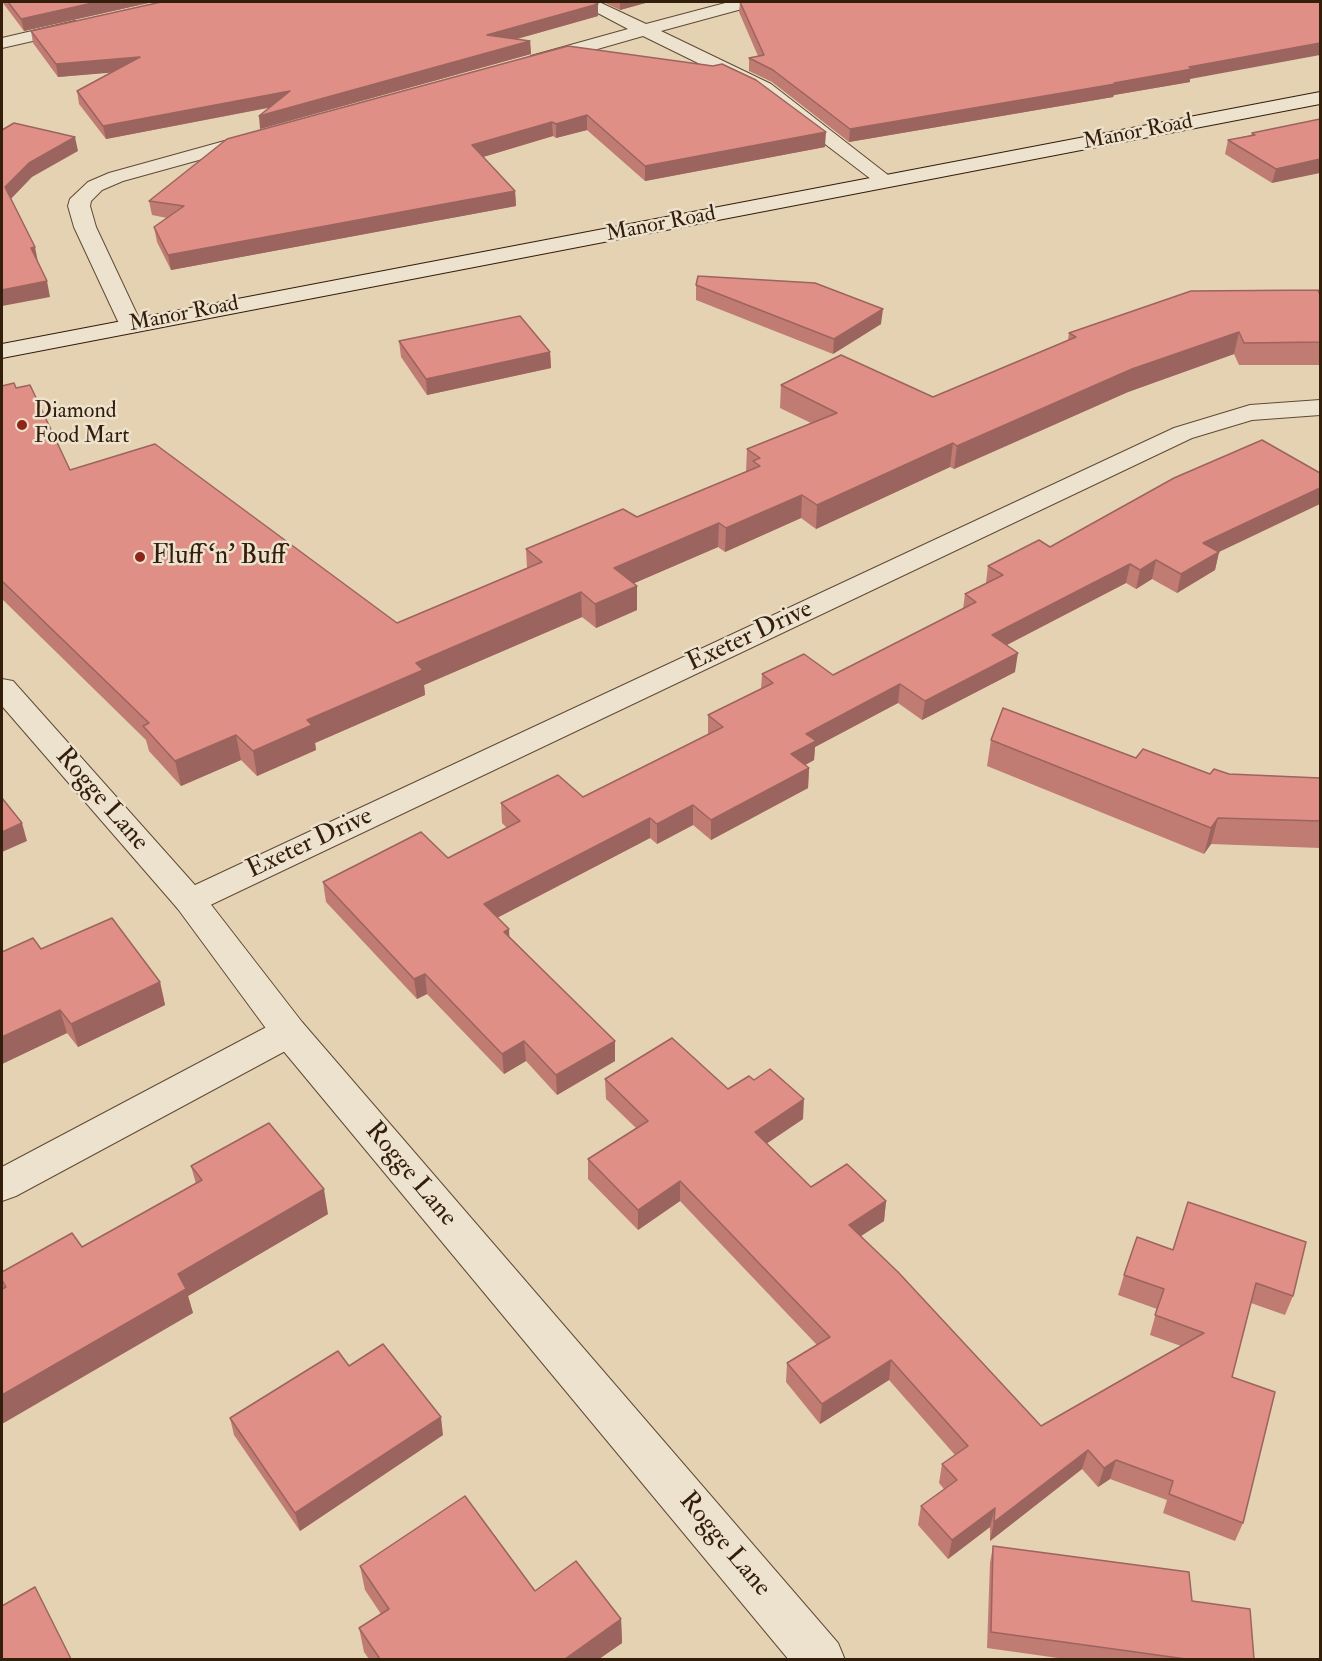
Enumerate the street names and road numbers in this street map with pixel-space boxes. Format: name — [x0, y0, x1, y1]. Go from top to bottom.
street label: Manor Road — [1081, 109, 1195, 157]
street label: Manor Road — [604, 201, 718, 249]
street label: Manor Road — [127, 291, 241, 339]
street label: Exeter Drive — [682, 594, 818, 680]
street label: Rogge Lane — [48, 742, 154, 858]
street label: Exeter Drive — [242, 801, 378, 887]
street label: Rogge Lane — [357, 1116, 463, 1234]
street label: Rogge Lane — [671, 1486, 777, 1604]

